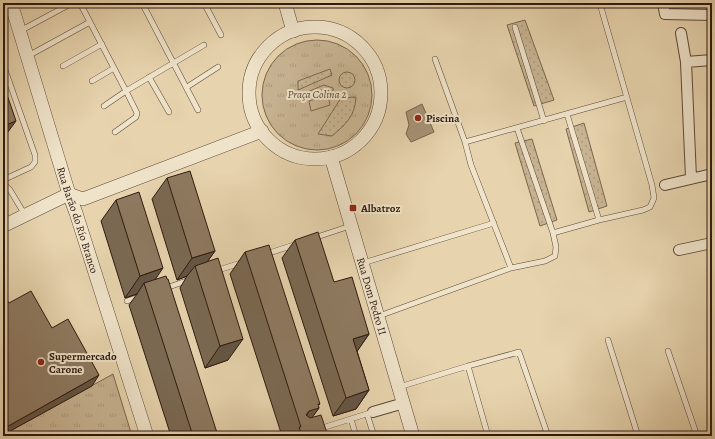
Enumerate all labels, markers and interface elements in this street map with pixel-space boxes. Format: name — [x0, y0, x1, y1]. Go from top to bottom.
park label: Praça Colina 2 — [288, 87, 346, 102]
place label: Piscina — [426, 111, 460, 126]
marker: Piscina — [413, 113, 423, 123]
street label: Rua Barão do Río Branco — [53, 165, 102, 276]
place label: Albatroz — [360, 201, 400, 216]
marker: Albatroz — [348, 203, 358, 213]
street label: Rua Dom Pedro II — [353, 256, 390, 337]
place label: Supermercado Carone — [49, 349, 117, 377]
marker: Supermercado Carone — [36, 357, 46, 367]

